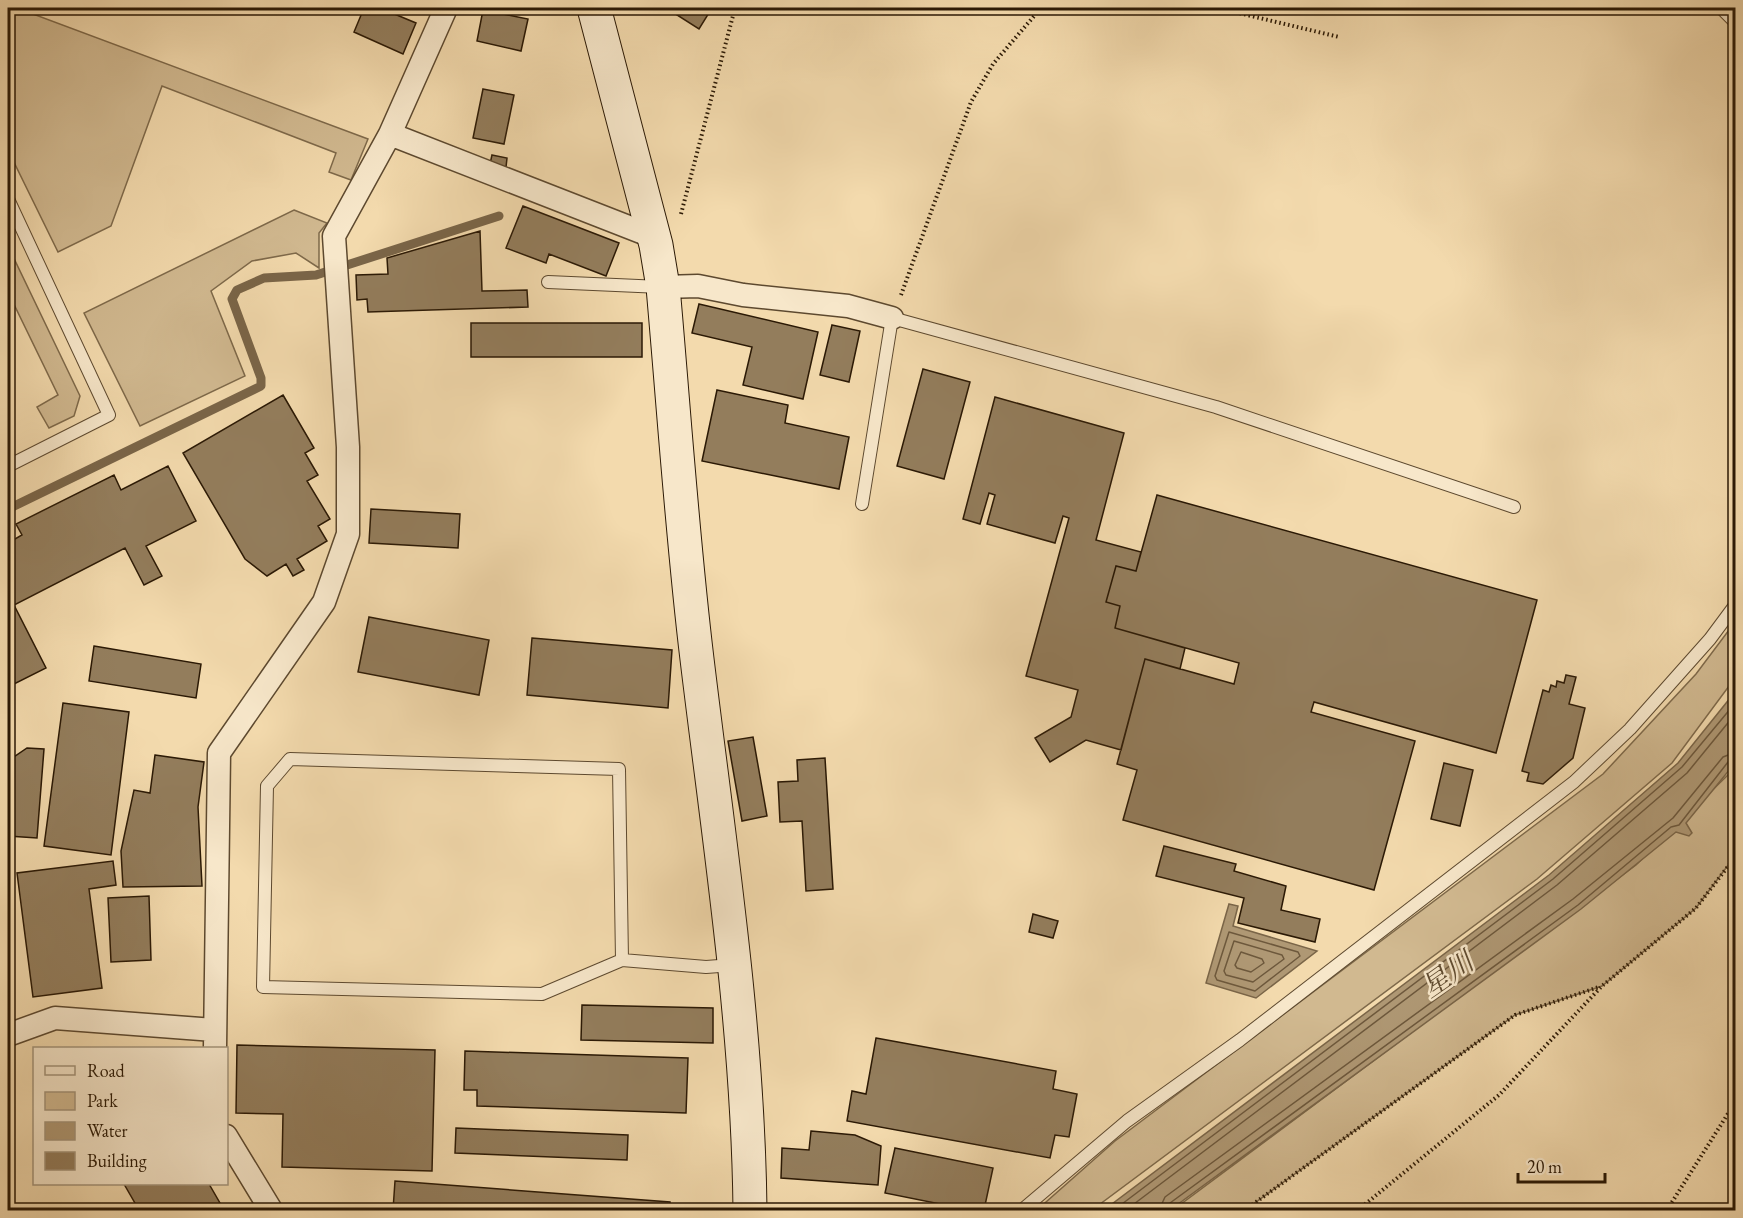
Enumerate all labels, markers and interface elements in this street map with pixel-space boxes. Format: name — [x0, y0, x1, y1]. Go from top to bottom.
water label: 星川 — [1414, 941, 1483, 1005]
legend — [33, 1047, 228, 1185]
text: Road — [87, 1059, 126, 1082]
text: Park — [87, 1089, 118, 1112]
text: Water — [87, 1119, 128, 1142]
scale bar — [1518, 1146, 1605, 1184]
text: Building — [87, 1149, 147, 1172]
text: 20 m — [1527, 1155, 1562, 1178]

